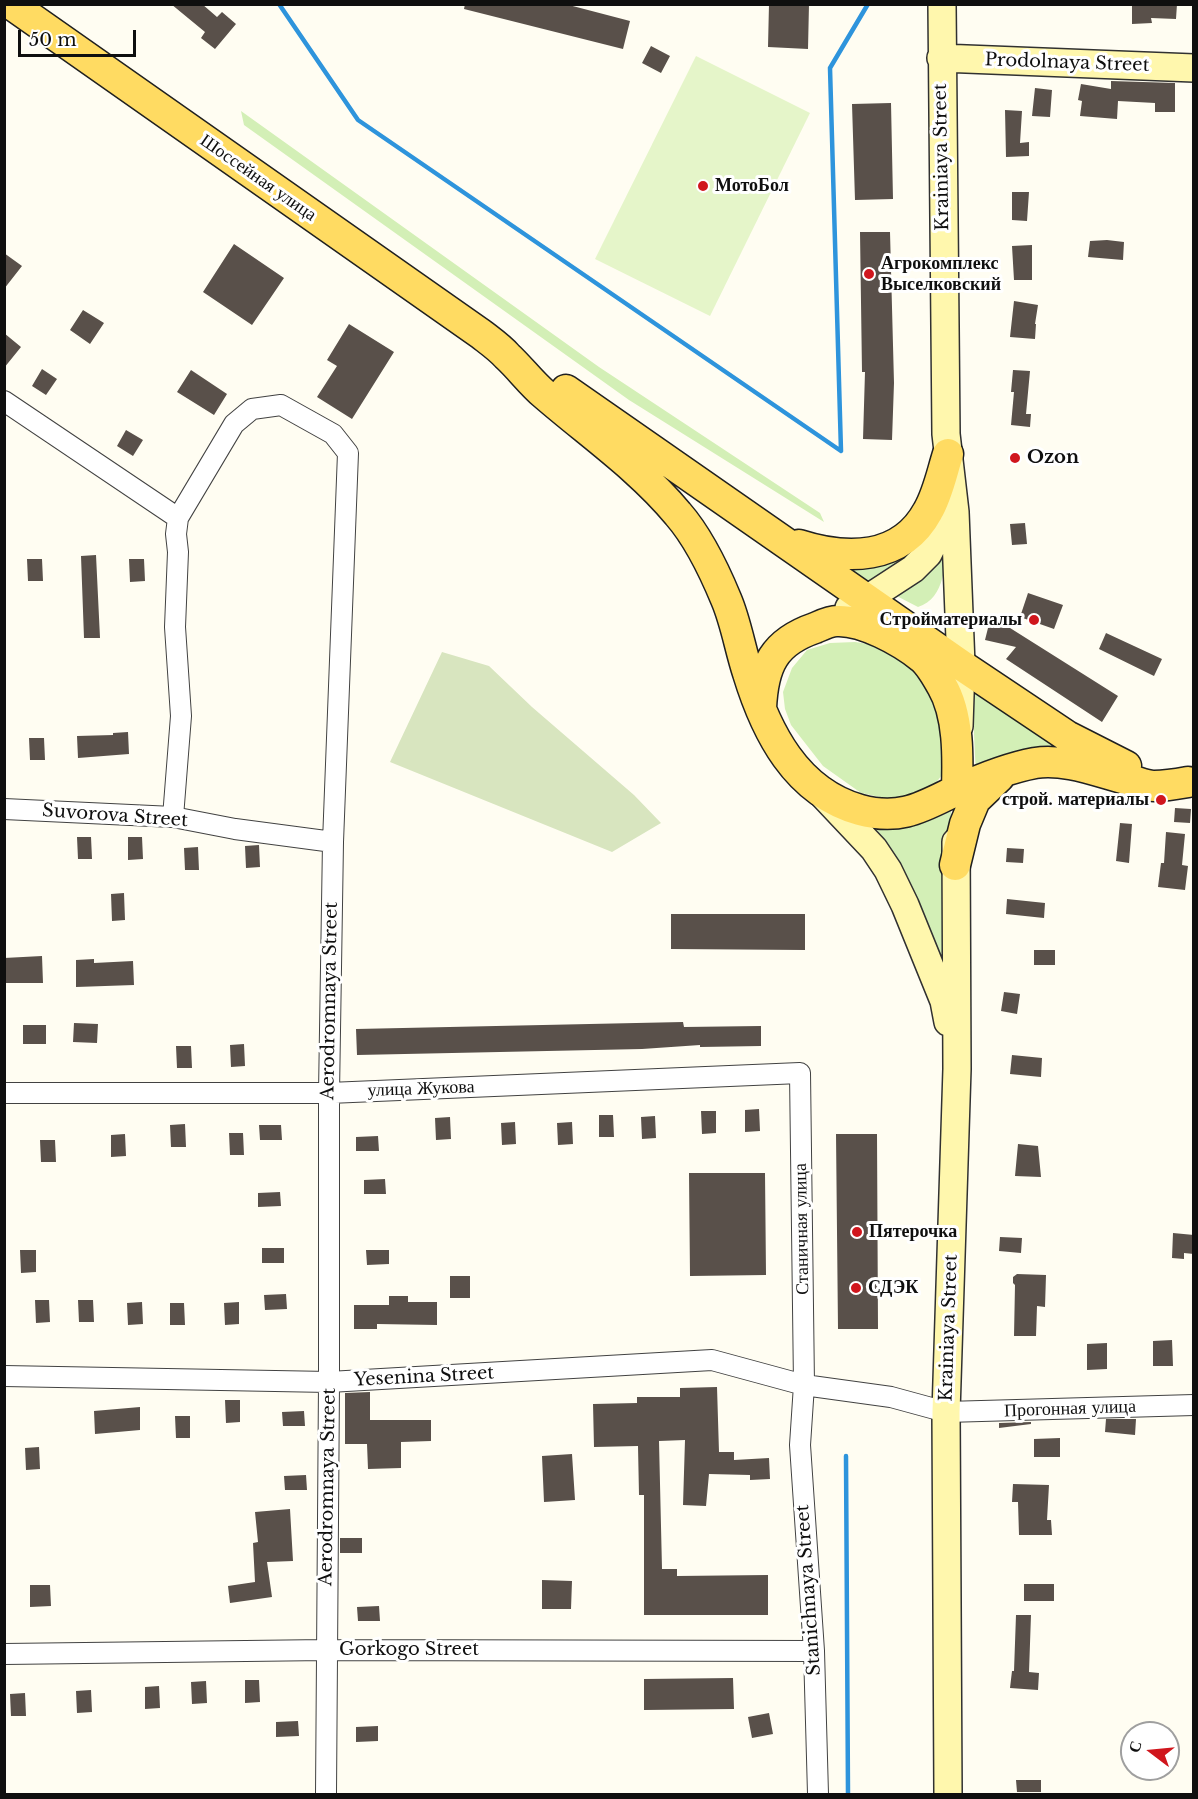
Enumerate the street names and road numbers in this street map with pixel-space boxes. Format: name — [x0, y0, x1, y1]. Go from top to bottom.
street label: Prodolnaya Street — [984, 49, 1150, 77]
street label: Krainiaya Street — [930, 83, 954, 231]
street label: Шоссейная улица — [196, 130, 320, 226]
street label: Suvorova Street — [41, 800, 189, 832]
street label: Aerodromnaya Street — [317, 902, 343, 1100]
street label: улица Жукова — [367, 1076, 475, 1102]
street label: Станичная улица — [790, 1163, 814, 1295]
street label: Krainiaya Street — [936, 1254, 962, 1402]
street label: Yesenina Street — [353, 1363, 495, 1391]
street label: Aerodromnaya Street — [315, 1388, 341, 1586]
street label: Прогонная улица — [1004, 1396, 1136, 1422]
street label: Stanichnaya Street — [792, 1504, 826, 1676]
street label: Gorkogo Street — [339, 1639, 479, 1661]

